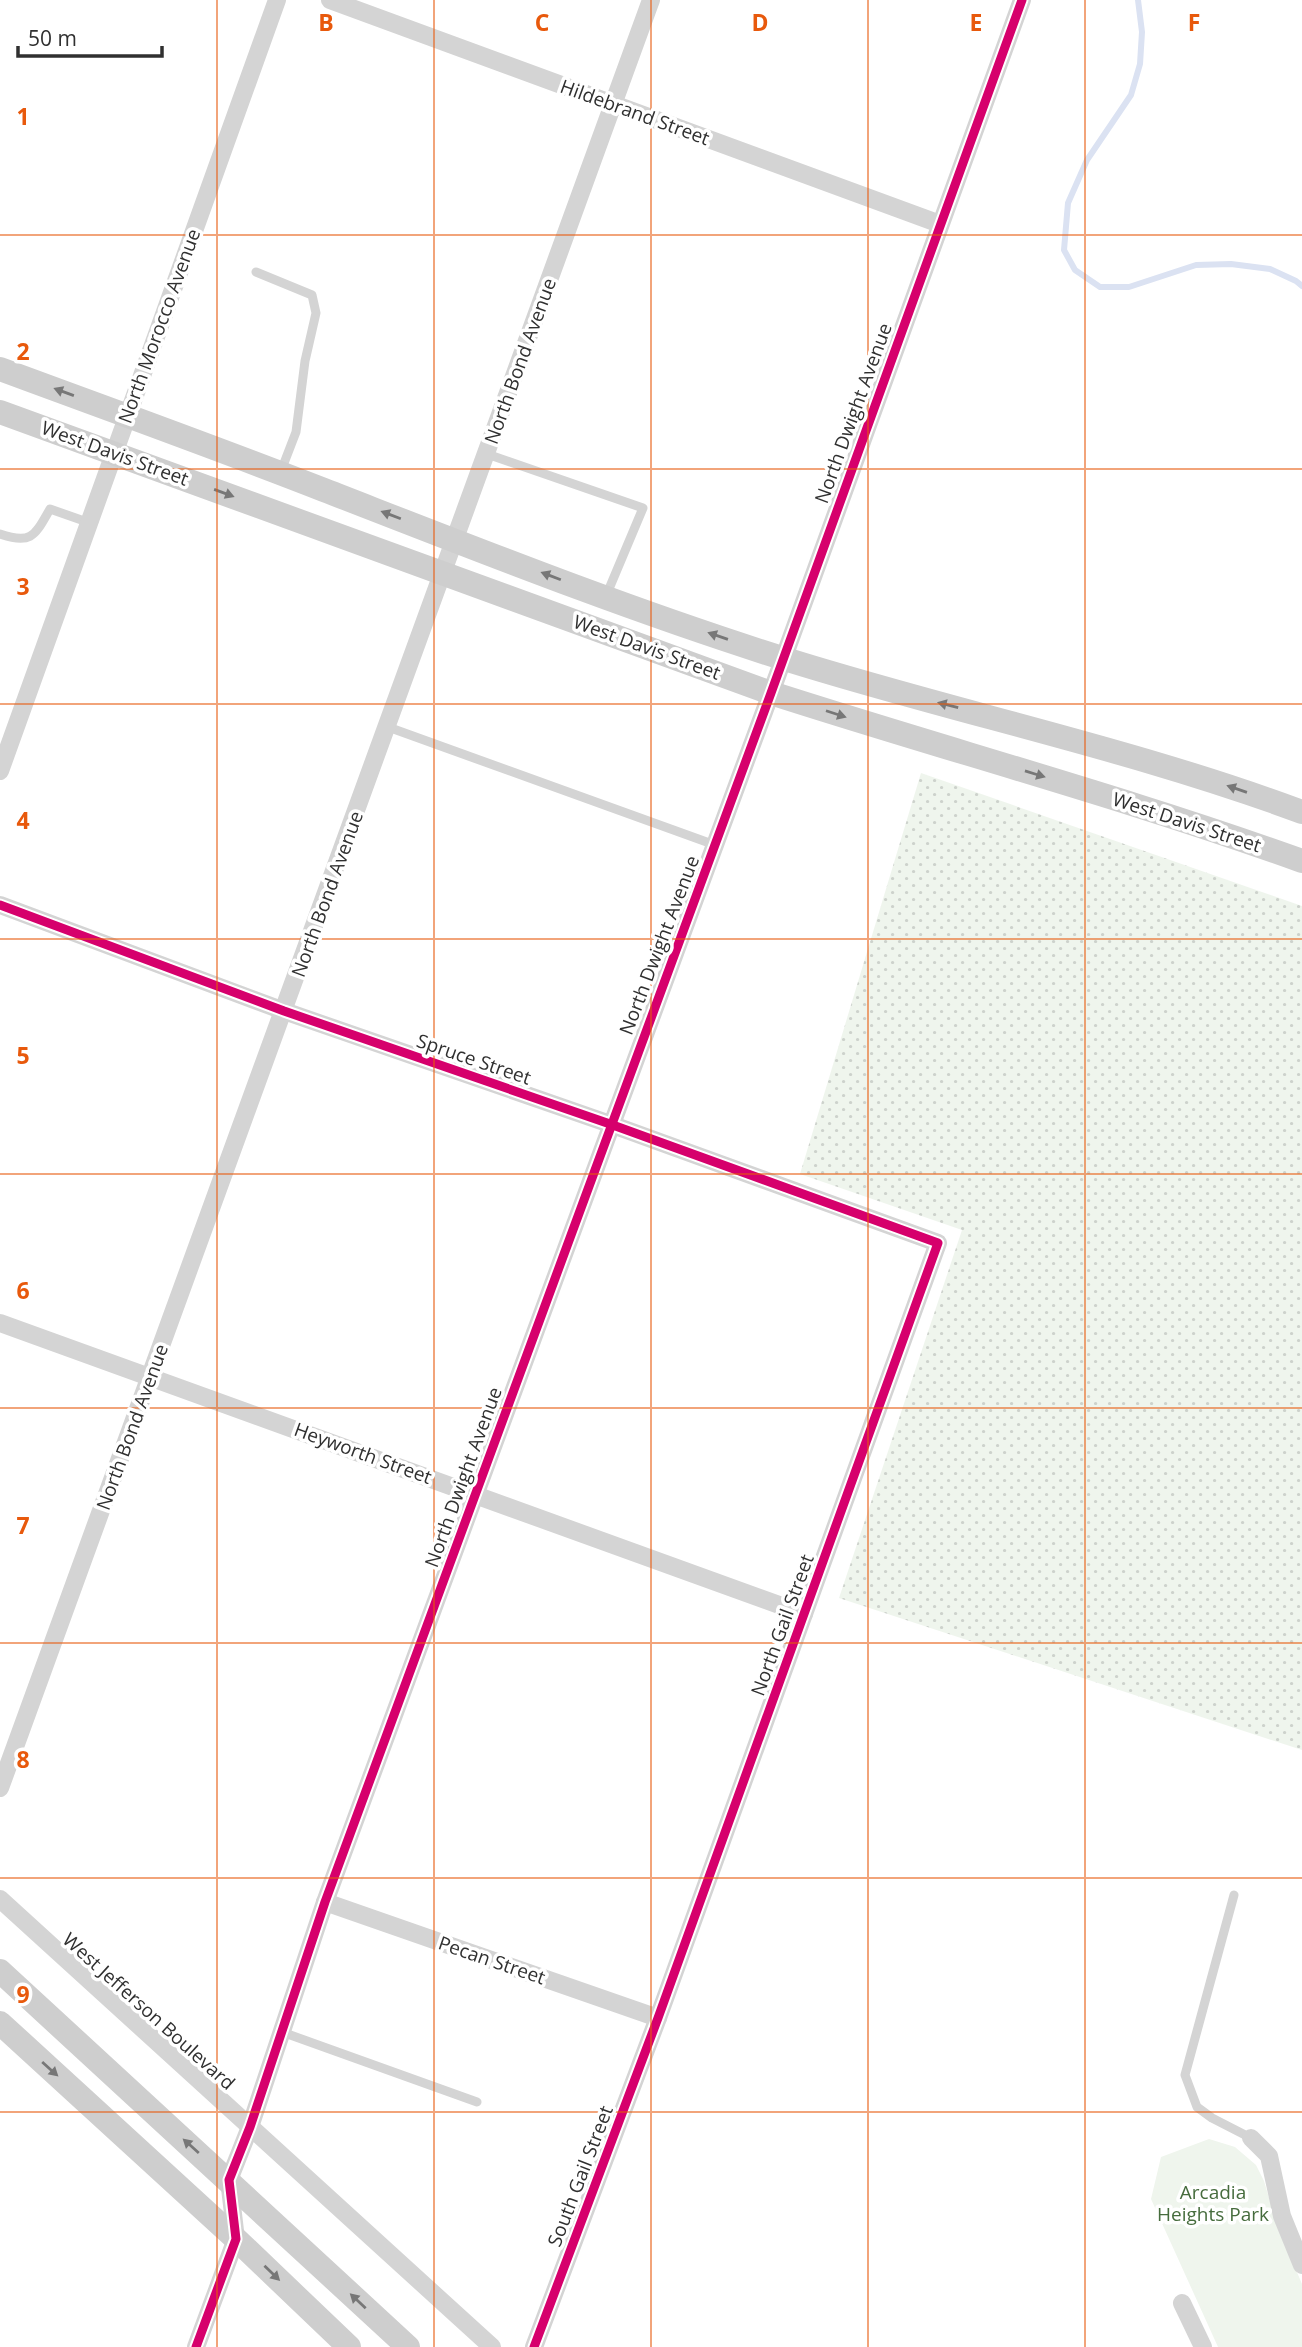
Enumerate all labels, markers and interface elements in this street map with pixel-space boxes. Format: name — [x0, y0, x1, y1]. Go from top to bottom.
text: B — [318, 6, 334, 38]
text: C — [535, 6, 549, 38]
text: D — [751, 6, 769, 38]
text: E — [970, 6, 982, 38]
text: F — [1188, 6, 1200, 38]
scale bar — [18, 14, 161, 58]
text: 50 m — [28, 24, 77, 52]
street label: Hildebrand Street — [557, 73, 713, 151]
text: 1 — [16, 100, 30, 132]
street label: North Morocco Avenue — [112, 225, 206, 427]
street label: North Bond Avenue — [478, 274, 562, 448]
street label: North Dwight Avenue — [808, 319, 898, 507]
text: 2 — [16, 335, 30, 367]
one-way arrow — [53, 387, 74, 398]
street label: West Davis Street — [38, 414, 192, 492]
one-way arrow — [214, 488, 235, 499]
one-way arrow — [380, 510, 401, 521]
text: 3 — [16, 570, 30, 602]
one-way arrow — [540, 570, 561, 581]
street label: West Davis Street — [570, 608, 724, 686]
one-way arrow — [707, 630, 728, 641]
one-way arrow — [937, 700, 959, 711]
one-way arrow — [826, 709, 847, 720]
one-way arrow — [1024, 769, 1045, 779]
one-way arrow — [1227, 783, 1248, 794]
street label: West Davis Street — [1109, 786, 1265, 858]
text: 4 — [16, 804, 30, 836]
street label: North Bond Avenue — [285, 807, 369, 981]
street label: North Dwight Avenue — [613, 852, 705, 1038]
street label: Spruce Street — [413, 1027, 535, 1091]
text: 5 — [16, 1039, 30, 1071]
text: 6 — [16, 1274, 30, 1306]
street label: North Bond Avenue — [90, 1340, 174, 1514]
street label: North Dwight Avenue — [418, 1383, 508, 1571]
street label: Heyworth Street — [291, 1416, 436, 1490]
text: 7 — [16, 1509, 30, 1541]
street label: North Gail Street — [744, 1550, 820, 1699]
text: 8 — [16, 1743, 30, 1775]
street label: West Jefferson Boulevard — [57, 1927, 241, 2095]
street label: Pecan Street — [435, 1930, 549, 1991]
text: 9 — [16, 1978, 30, 2010]
one-way arrow — [41, 2061, 59, 2077]
street label: South Gail Street — [541, 2102, 619, 2250]
one-way arrow — [182, 2138, 200, 2154]
park label: Arcadia Heights Park — [1157, 2179, 1269, 2227]
one-way arrow — [263, 2265, 281, 2281]
one-way arrow — [350, 2293, 367, 2309]

